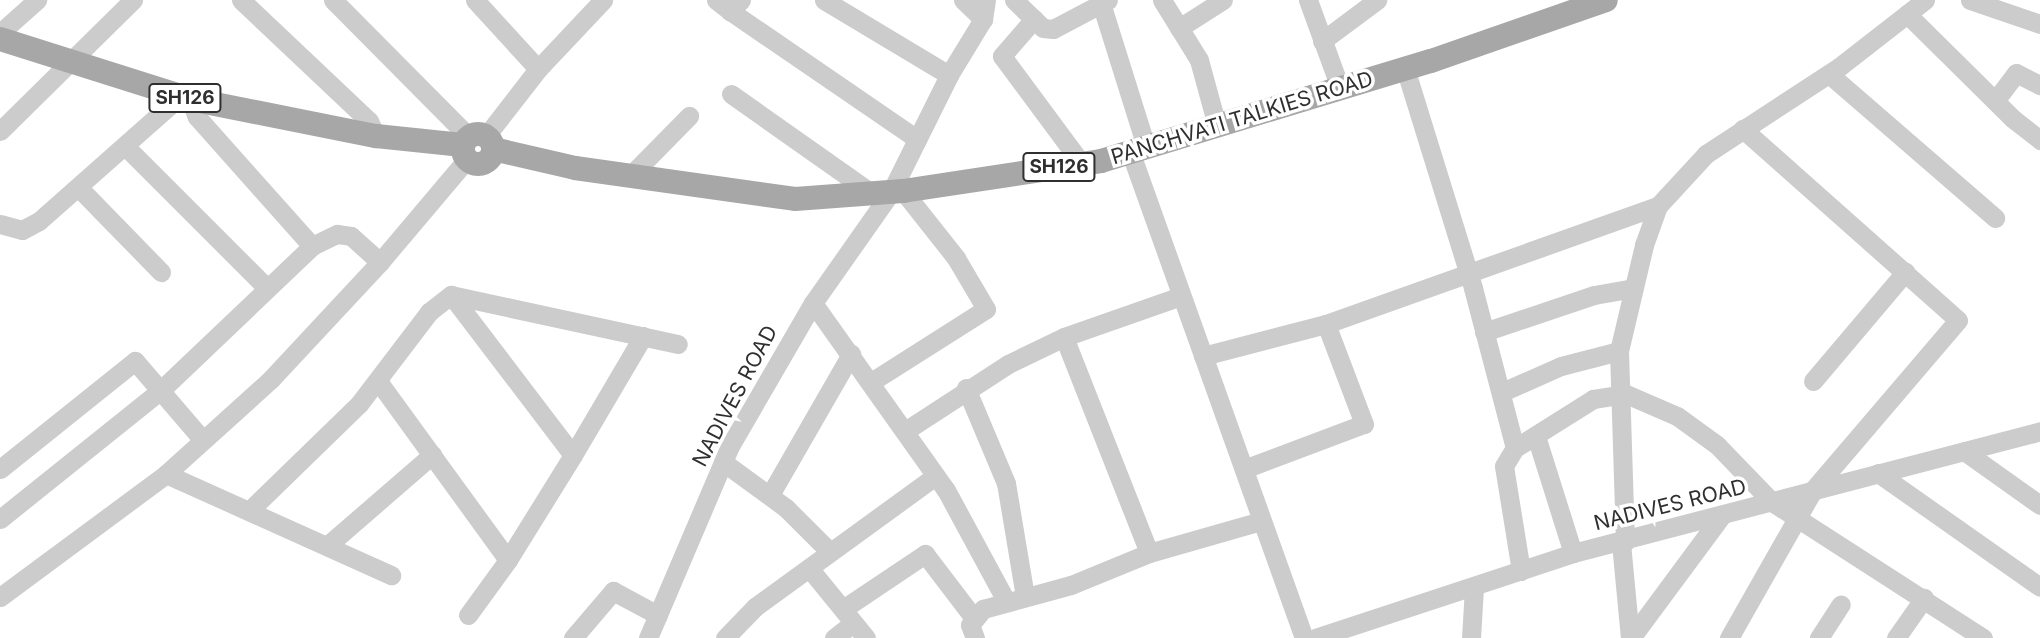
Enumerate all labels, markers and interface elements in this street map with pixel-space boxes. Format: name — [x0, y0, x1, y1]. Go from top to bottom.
street label: PANCHVATI TALKIES ROAD — [1108, 66, 1376, 170]
road number: SH126 — [148, 82, 222, 114]
road number: SH126 — [1022, 152, 1096, 182]
street label: NADIVES ROAD — [687, 321, 783, 471]
street label: NADIVES ROAD — [1591, 474, 1749, 536]

